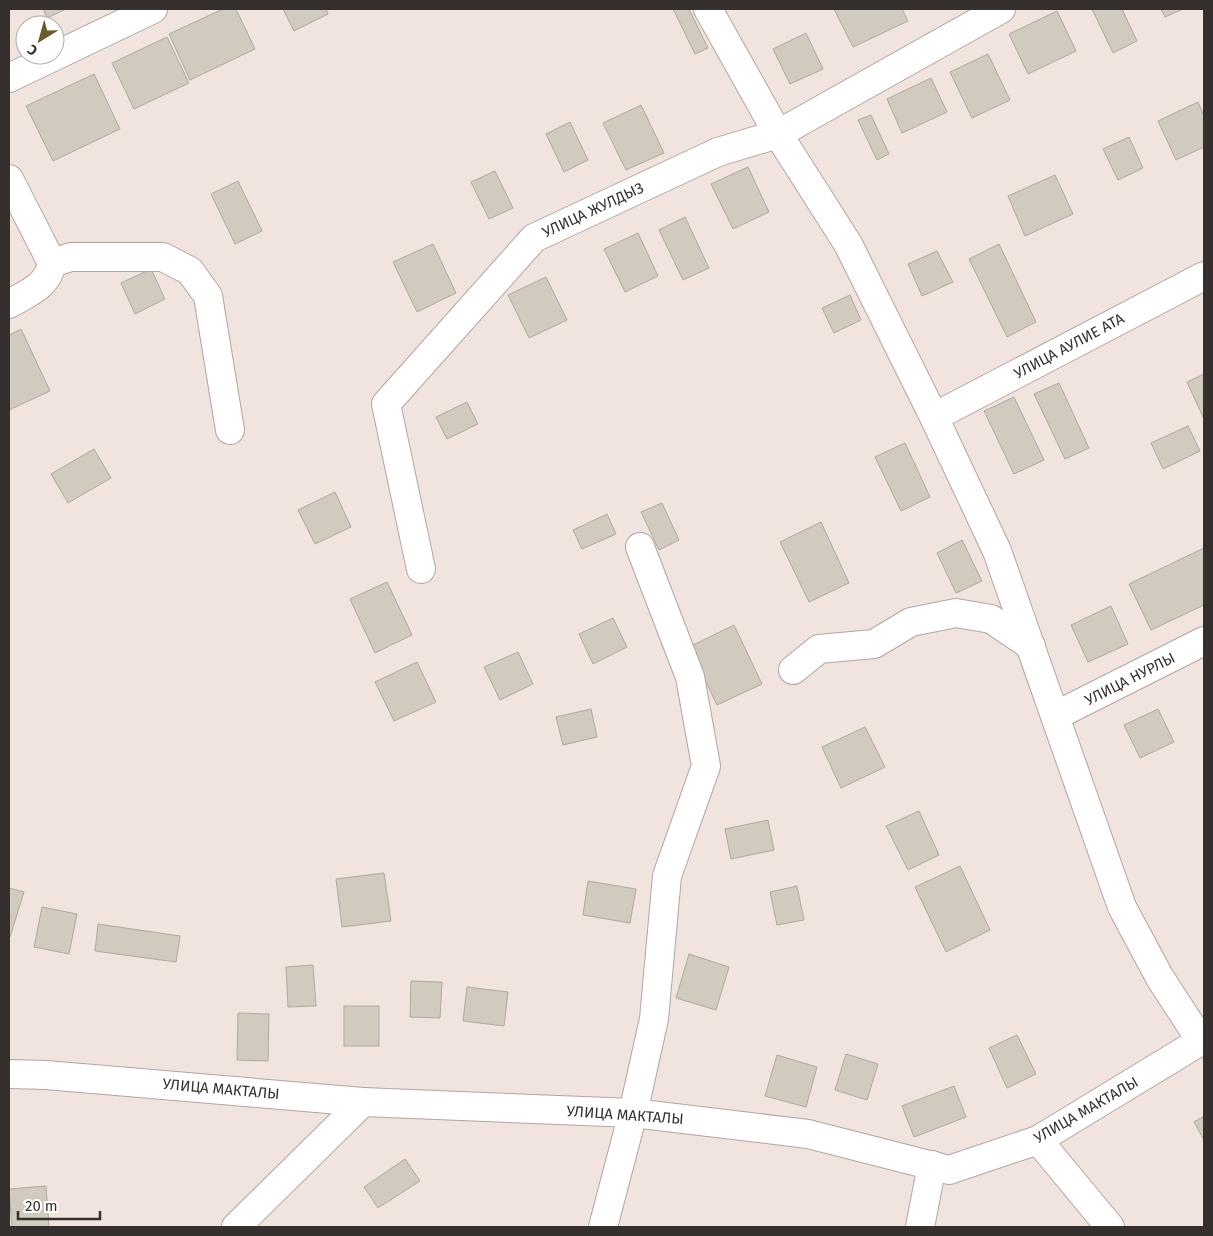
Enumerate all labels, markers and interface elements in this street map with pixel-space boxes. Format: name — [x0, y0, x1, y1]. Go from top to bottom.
north arrow — [15, 15, 65, 65]
text: С — [24, 41, 41, 59]
street label: УЛИЦА ЖУЛДЫЗ — [540, 179, 647, 241]
street label: УЛИЦА АУЛИЕ АТА — [1011, 309, 1128, 383]
street label: УЛИЦА НУРЛЫ — [1082, 649, 1178, 709]
street label: УЛИЦА МАКТАЛЫ — [1031, 1073, 1141, 1147]
street label: УЛИЦА МАКТАЛЫ — [162, 1075, 280, 1103]
street label: УЛИЦА МАКТАЛЫ — [566, 1102, 684, 1128]
scale bar — [18, 1188, 100, 1220]
text: 20 m — [25, 1197, 58, 1215]

